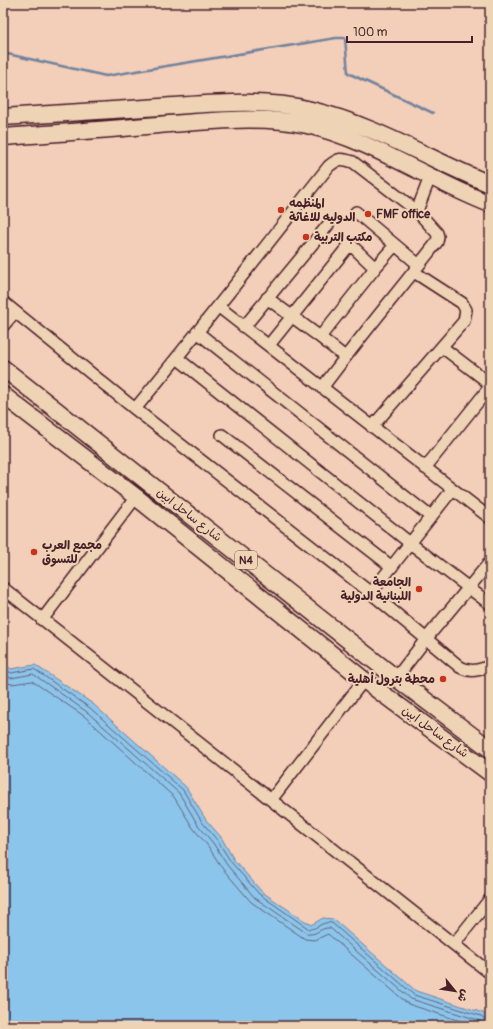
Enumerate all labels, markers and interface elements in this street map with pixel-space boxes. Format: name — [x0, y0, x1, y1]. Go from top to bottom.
scale bar — [347, 18, 472, 44]
text: 100 m — [353, 25, 388, 40]
place label: المنظمه الدوليه للاغاثة — [289, 196, 355, 225]
marker: المنظمه الدوليه للاغاثة — [276, 205, 286, 215]
place label: FMF office — [376, 207, 431, 222]
marker: FMF office — [363, 209, 373, 219]
place label: مكتب التربية — [314, 230, 373, 245]
marker: مكتب التربية — [301, 232, 311, 242]
street label: شارع ساحل ابين — [153, 485, 225, 546]
place label: مجمع العرب للتسوق — [42, 538, 102, 567]
marker: مجمع العرب للتسوق — [29, 547, 39, 557]
road number: N4 — [235, 551, 257, 569]
place label: الجامعة اللبنانية الدولية — [340, 575, 411, 604]
marker: الجامعة اللبنانية الدولية — [414, 584, 424, 594]
place label: محطة بترول أهلية — [348, 671, 435, 687]
marker: محطة بترول أهلية — [438, 674, 448, 684]
street label: شارع ساحل ابين — [398, 703, 471, 762]
north arrow — [435, 971, 475, 1011]
text: ش — [455, 987, 472, 1004]

